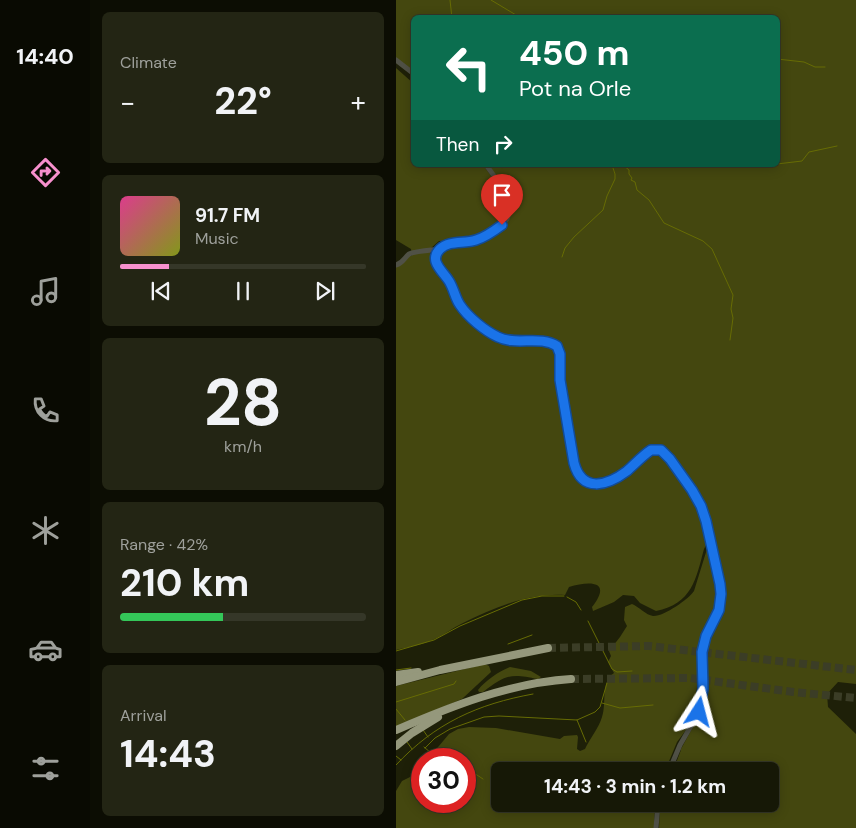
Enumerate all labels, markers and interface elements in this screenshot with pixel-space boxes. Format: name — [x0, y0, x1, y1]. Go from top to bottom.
text: 450 m — [519, 30, 629, 76]
icon: left — [436, 35, 501, 100]
text: 14:40 — [16, 42, 74, 71]
text: Climate — [120, 52, 177, 73]
text: Pot na Orle — [519, 74, 631, 103]
text: 22° — [214, 76, 272, 126]
text: − — [120, 84, 135, 121]
text: + — [351, 84, 366, 121]
icon: right — [489, 130, 517, 158]
text: Then — [436, 132, 479, 157]
icon: directions — [28, 155, 63, 190]
pin — [481, 174, 523, 225]
icon: arrive — [488, 181, 516, 209]
text: 91.7 FM — [195, 203, 260, 228]
text: Music — [195, 228, 239, 249]
icon: music — [28, 274, 63, 309]
icon: previous — [147, 277, 175, 305]
icon: pause — [229, 277, 257, 305]
icon: next — [311, 277, 339, 305]
text: 28 — [204, 361, 282, 445]
icon: phone — [28, 393, 63, 428]
text: km/h — [224, 436, 262, 457]
icon: climate — [28, 513, 63, 548]
text: Range · 42% — [120, 534, 208, 555]
text: 210 km — [120, 558, 249, 608]
icon: car — [28, 632, 63, 667]
position arrow — [672, 685, 724, 737]
text: Arrival — [120, 705, 167, 726]
text: 14:43 — [120, 729, 216, 779]
speed limit sign: 30 — [411, 748, 476, 813]
icon: filters — [28, 751, 63, 786]
text: 14:43 · 3 min · 1.2 km — [544, 774, 726, 799]

